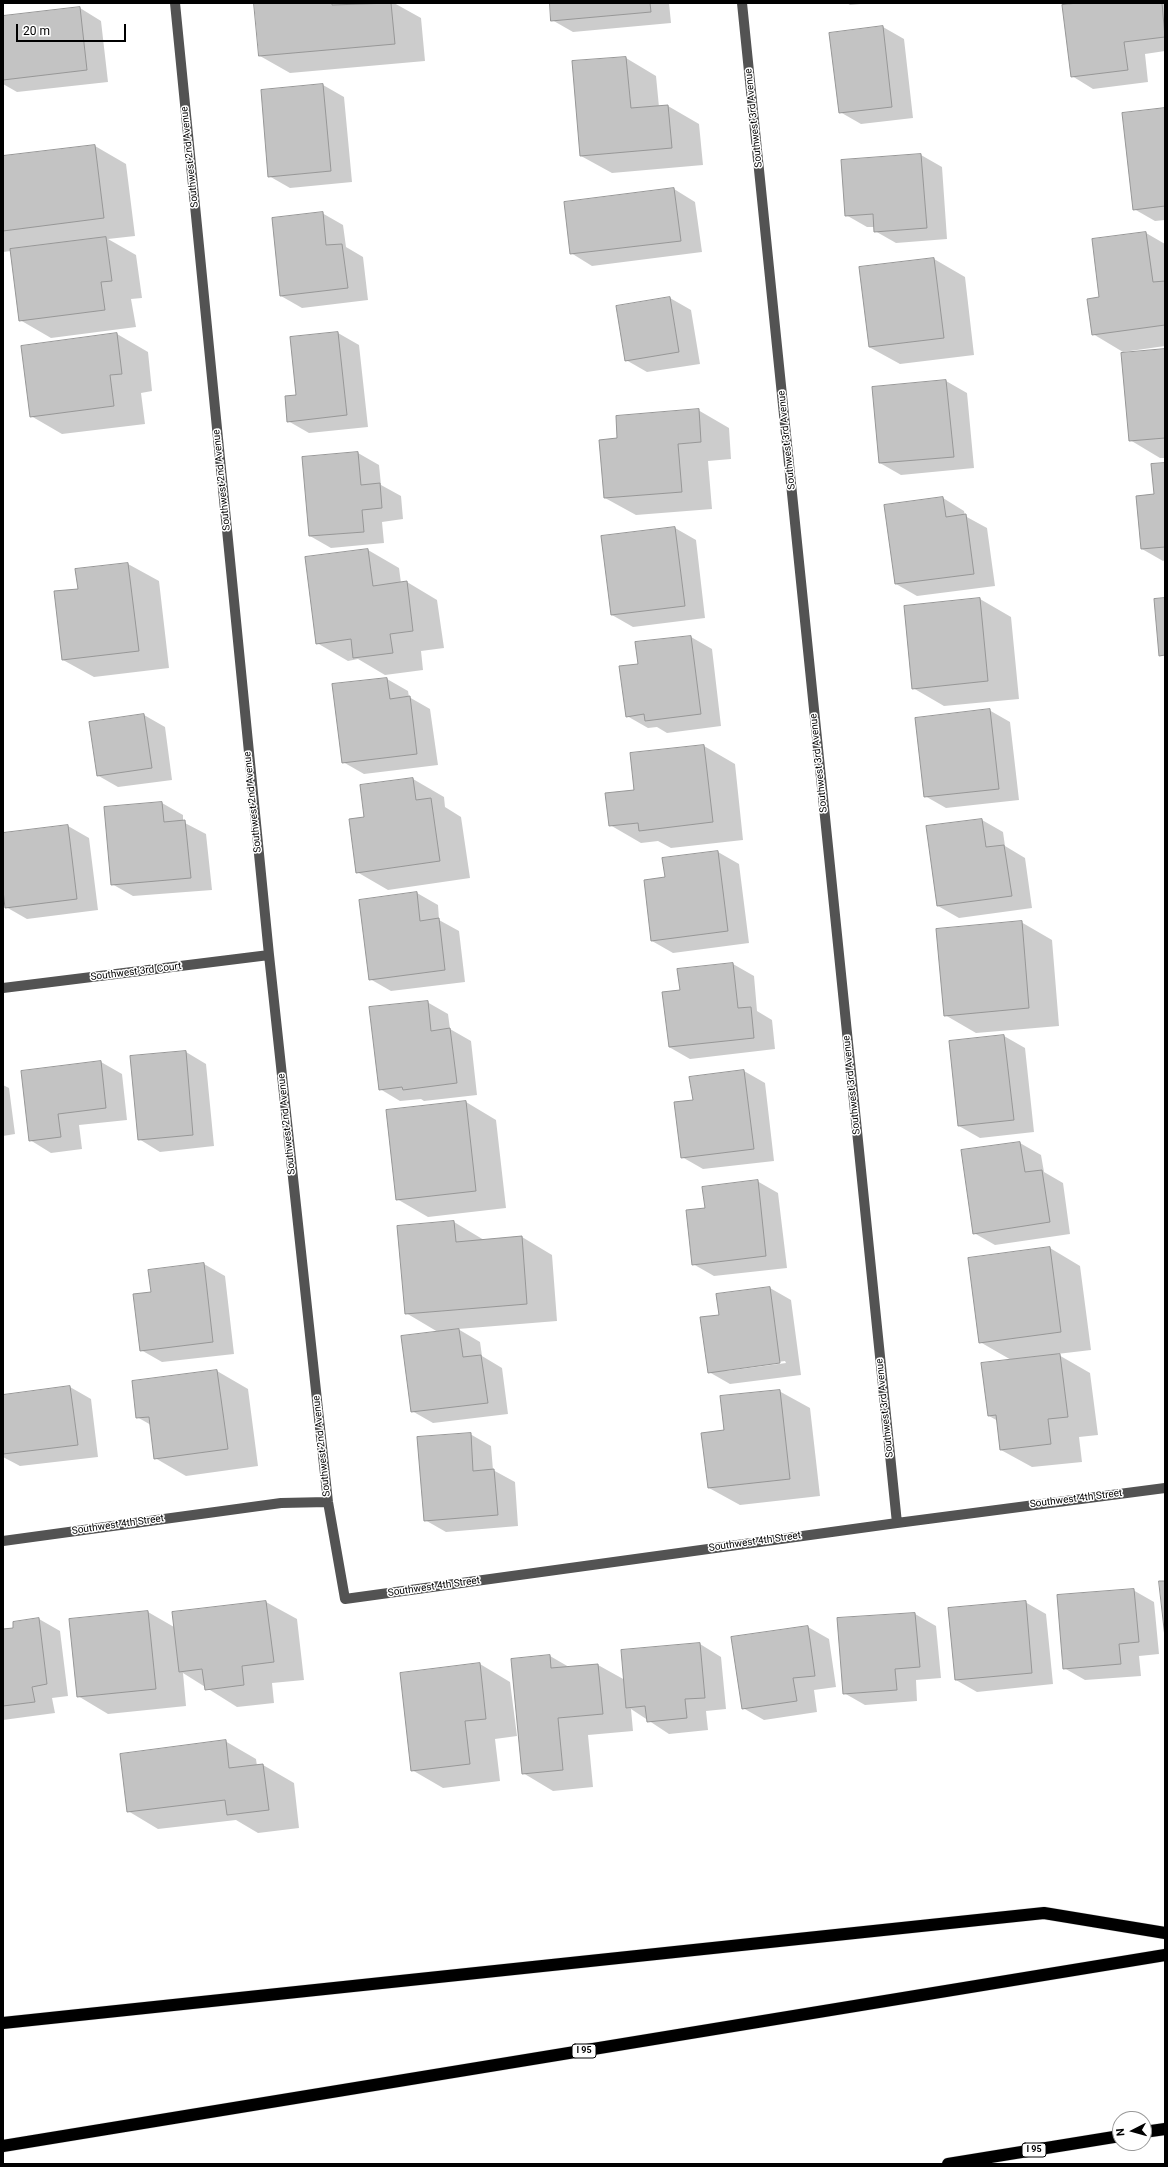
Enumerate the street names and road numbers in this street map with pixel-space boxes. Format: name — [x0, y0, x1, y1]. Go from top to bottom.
street label: Southwest 3rd Avenue — [743, 68, 765, 168]
street label: Southwest 2nd Avenue — [179, 106, 201, 208]
street label: Southwest 3rd Avenue — [776, 390, 798, 490]
street label: Southwest 2nd Avenue — [211, 429, 233, 531]
street label: Southwest 3rd Avenue — [808, 713, 830, 813]
street label: Southwest 2nd Avenue — [242, 751, 264, 853]
street label: Southwest 3rd Court — [90, 960, 182, 984]
street label: Southwest 3rd Avenue — [841, 1035, 863, 1135]
street label: Southwest 2nd Avenue — [276, 1073, 298, 1175]
street label: Southwest 3rd Avenue — [874, 1358, 896, 1458]
street label: Southwest 2nd Avenue — [311, 1395, 333, 1497]
street label: Southwest 4th Street — [1029, 1487, 1123, 1511]
street label: Southwest 4th Street — [71, 1513, 165, 1537]
street label: Southwest 4th Street — [708, 1530, 802, 1554]
street label: Southwest 4th Street — [387, 1575, 481, 1599]
road number: I 95 — [572, 2044, 596, 2058]
road number: I 95 — [1022, 2143, 1046, 2157]

